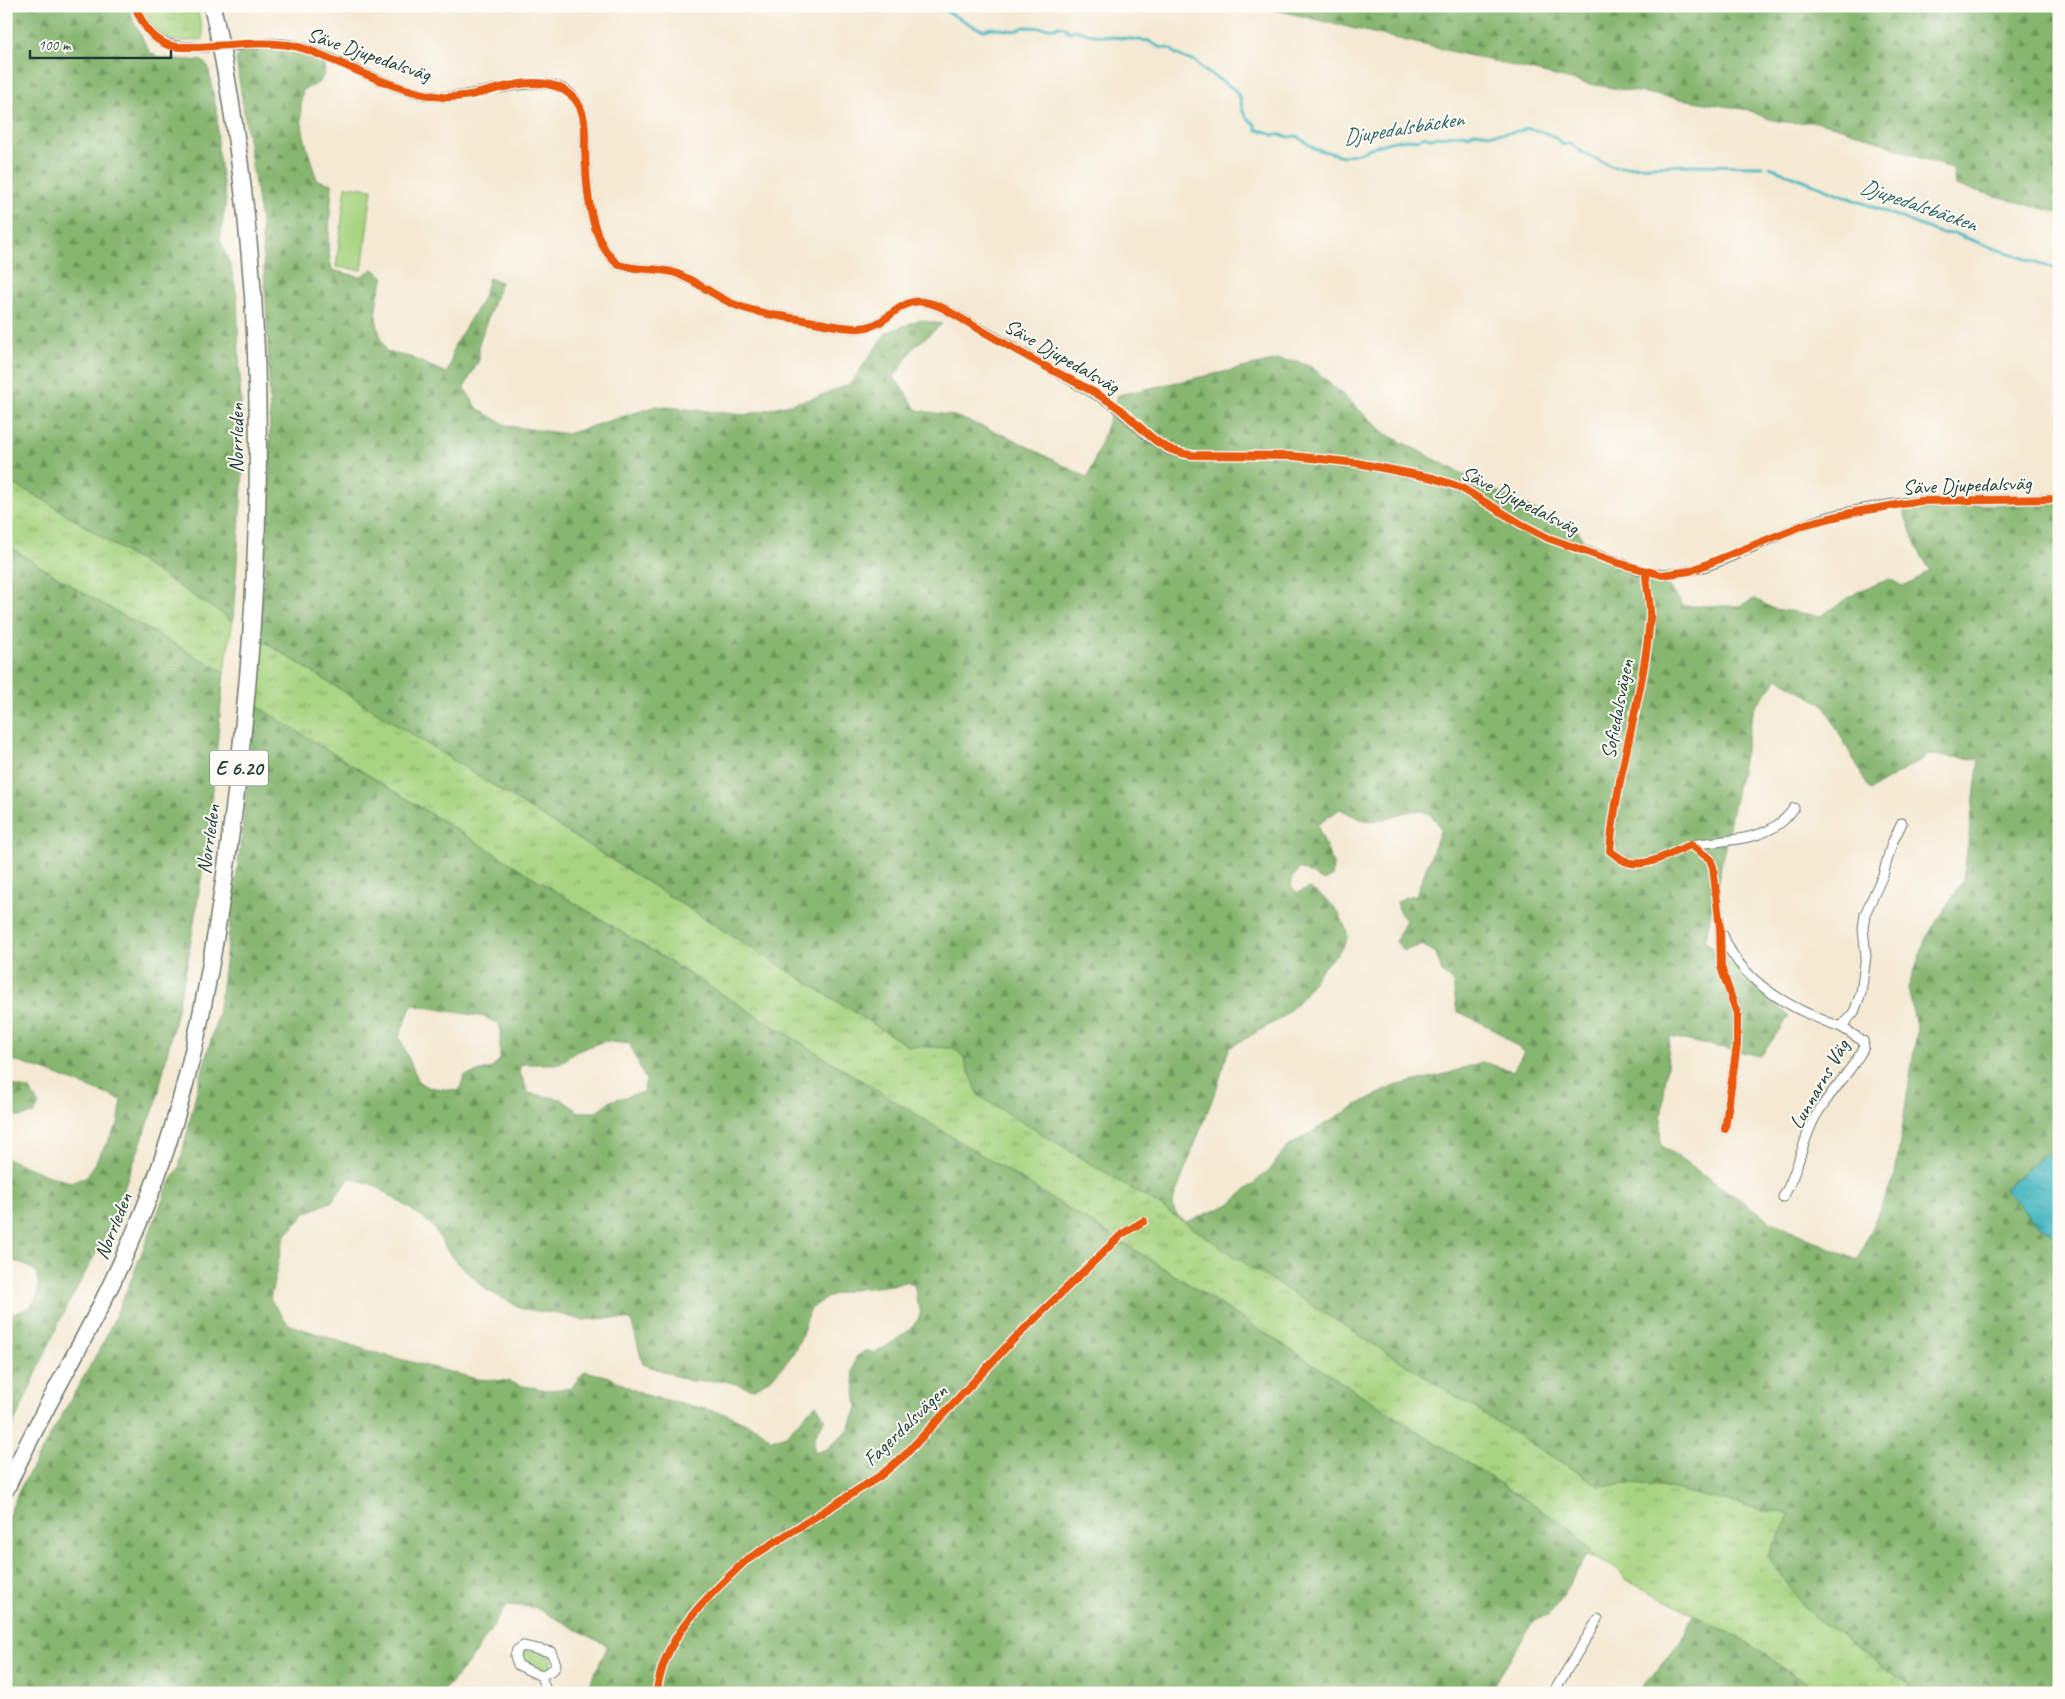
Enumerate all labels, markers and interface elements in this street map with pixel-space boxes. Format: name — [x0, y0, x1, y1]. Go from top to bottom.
street label: Säve Djupedalsväg — [304, 21, 436, 88]
scale bar — [30, 28, 171, 60]
text: 100 m — [38, 36, 72, 55]
water label: Djupedalsbäcken — [1341, 104, 1467, 151]
water label: Djupedalsbäcken — [1857, 172, 1983, 239]
street label: Säve Djupedalsväg — [1000, 313, 1126, 400]
street label: Norrleden — [223, 402, 249, 473]
street label: Säve Djupedalsväg — [1457, 459, 1585, 542]
street label: Säve Djupedalsväg — [1902, 470, 2033, 500]
street label: Sofiedalsvägen — [1595, 656, 1640, 761]
road number: E 6.20 — [210, 750, 268, 786]
street label: Norrleden — [190, 802, 226, 875]
street label: Lunnarns Väg — [1783, 1033, 1856, 1134]
street label: Norrleden — [88, 1188, 138, 1263]
street label: Fagerdalsvägen — [857, 1378, 953, 1472]

